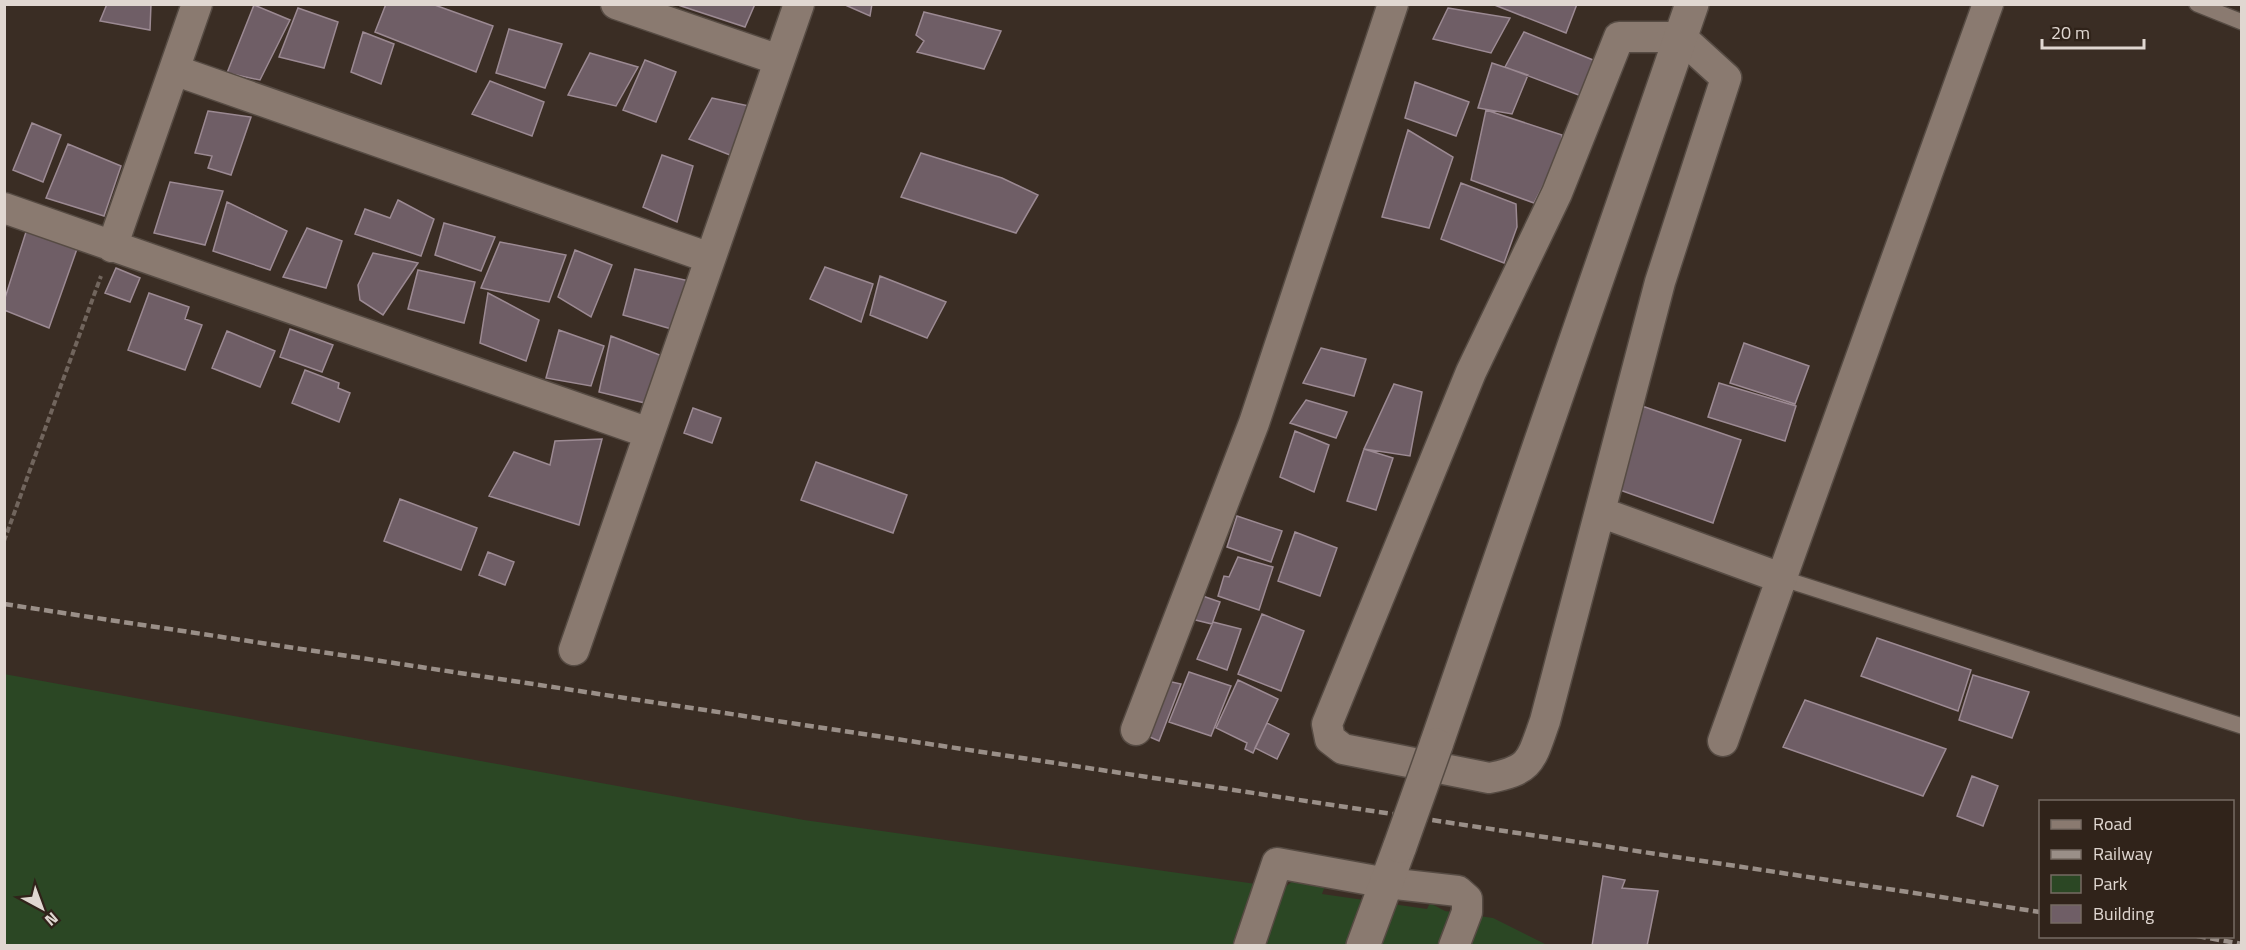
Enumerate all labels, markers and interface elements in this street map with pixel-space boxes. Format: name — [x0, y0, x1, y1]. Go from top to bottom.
scale bar — [2042, 12, 2144, 50]
text: 20 m — [2051, 19, 2090, 46]
legend — [2039, 800, 2234, 938]
text: Road — [2093, 810, 2132, 837]
text: Railway — [2093, 840, 2153, 867]
text: Park — [2093, 870, 2128, 897]
north arrow — [12, 878, 72, 938]
text: Building — [2093, 900, 2154, 927]
text: N — [40, 907, 64, 932]

